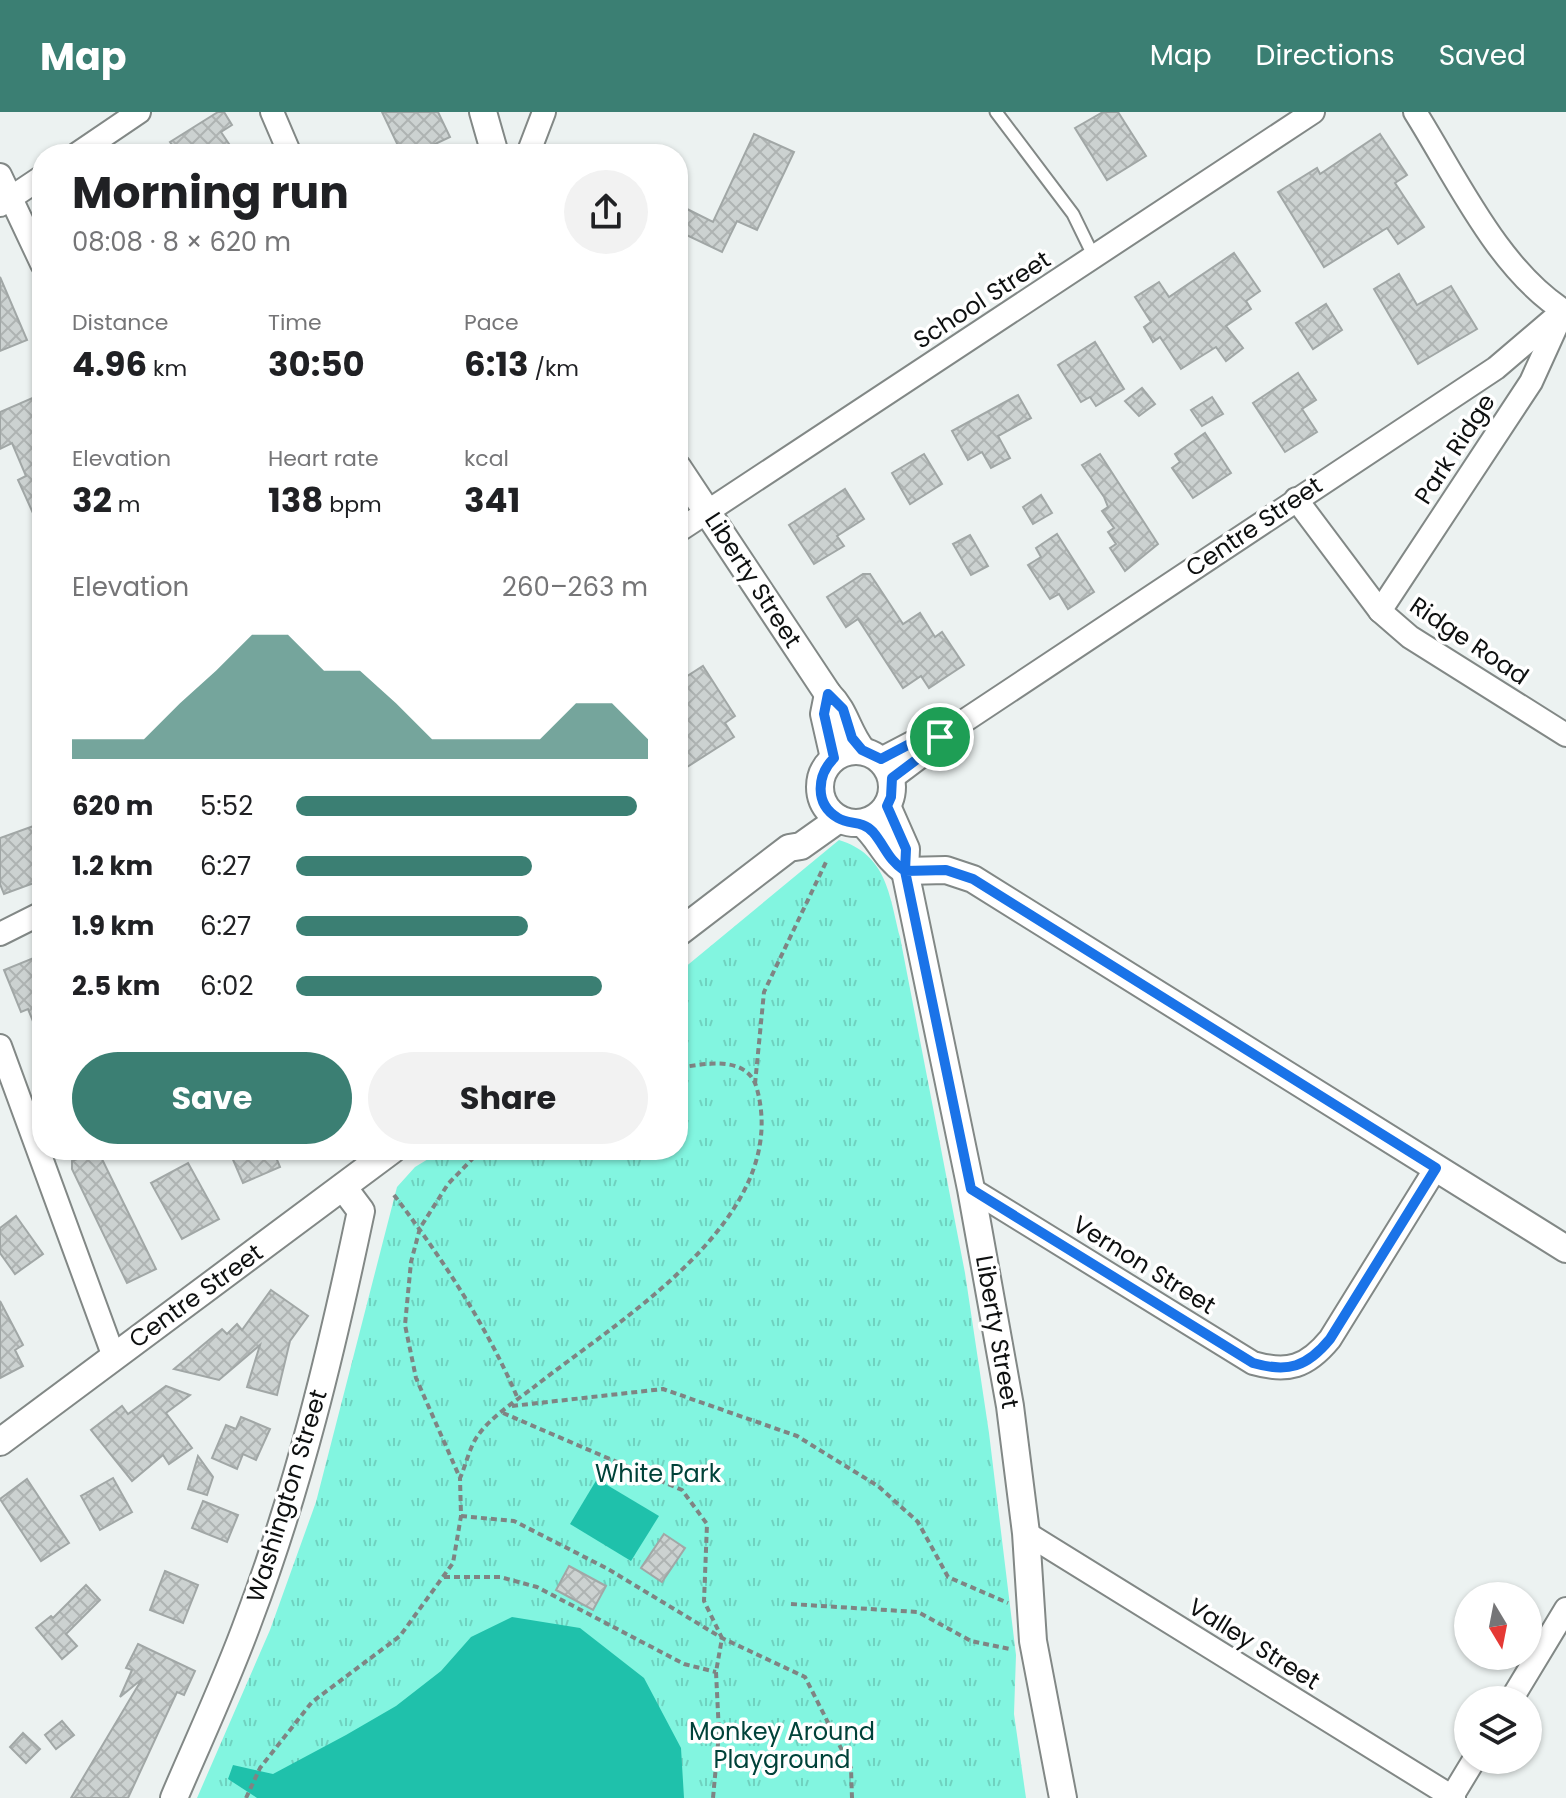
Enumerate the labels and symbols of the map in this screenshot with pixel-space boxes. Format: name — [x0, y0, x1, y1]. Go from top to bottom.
street label: School Street — [907, 243, 1057, 356]
street label: Park Ridge — [1407, 387, 1503, 510]
street label: Centre Street — [1179, 469, 1328, 584]
street label: Liberty Street — [697, 506, 810, 654]
street label: Ridge Road — [1403, 589, 1535, 692]
pin — [906, 703, 974, 771]
street label: Vernon Street — [1066, 1207, 1222, 1322]
street label: Centre Street — [122, 1236, 269, 1355]
street label: Liberty Street — [968, 1253, 1027, 1411]
street label: Washington Street — [238, 1385, 335, 1606]
park label: White Park — [595, 1457, 722, 1490]
north arrow — [1454, 1582, 1542, 1670]
street label: Valley Street — [1182, 1590, 1326, 1697]
park label: Monkey Around Playground — [689, 1715, 875, 1776]

